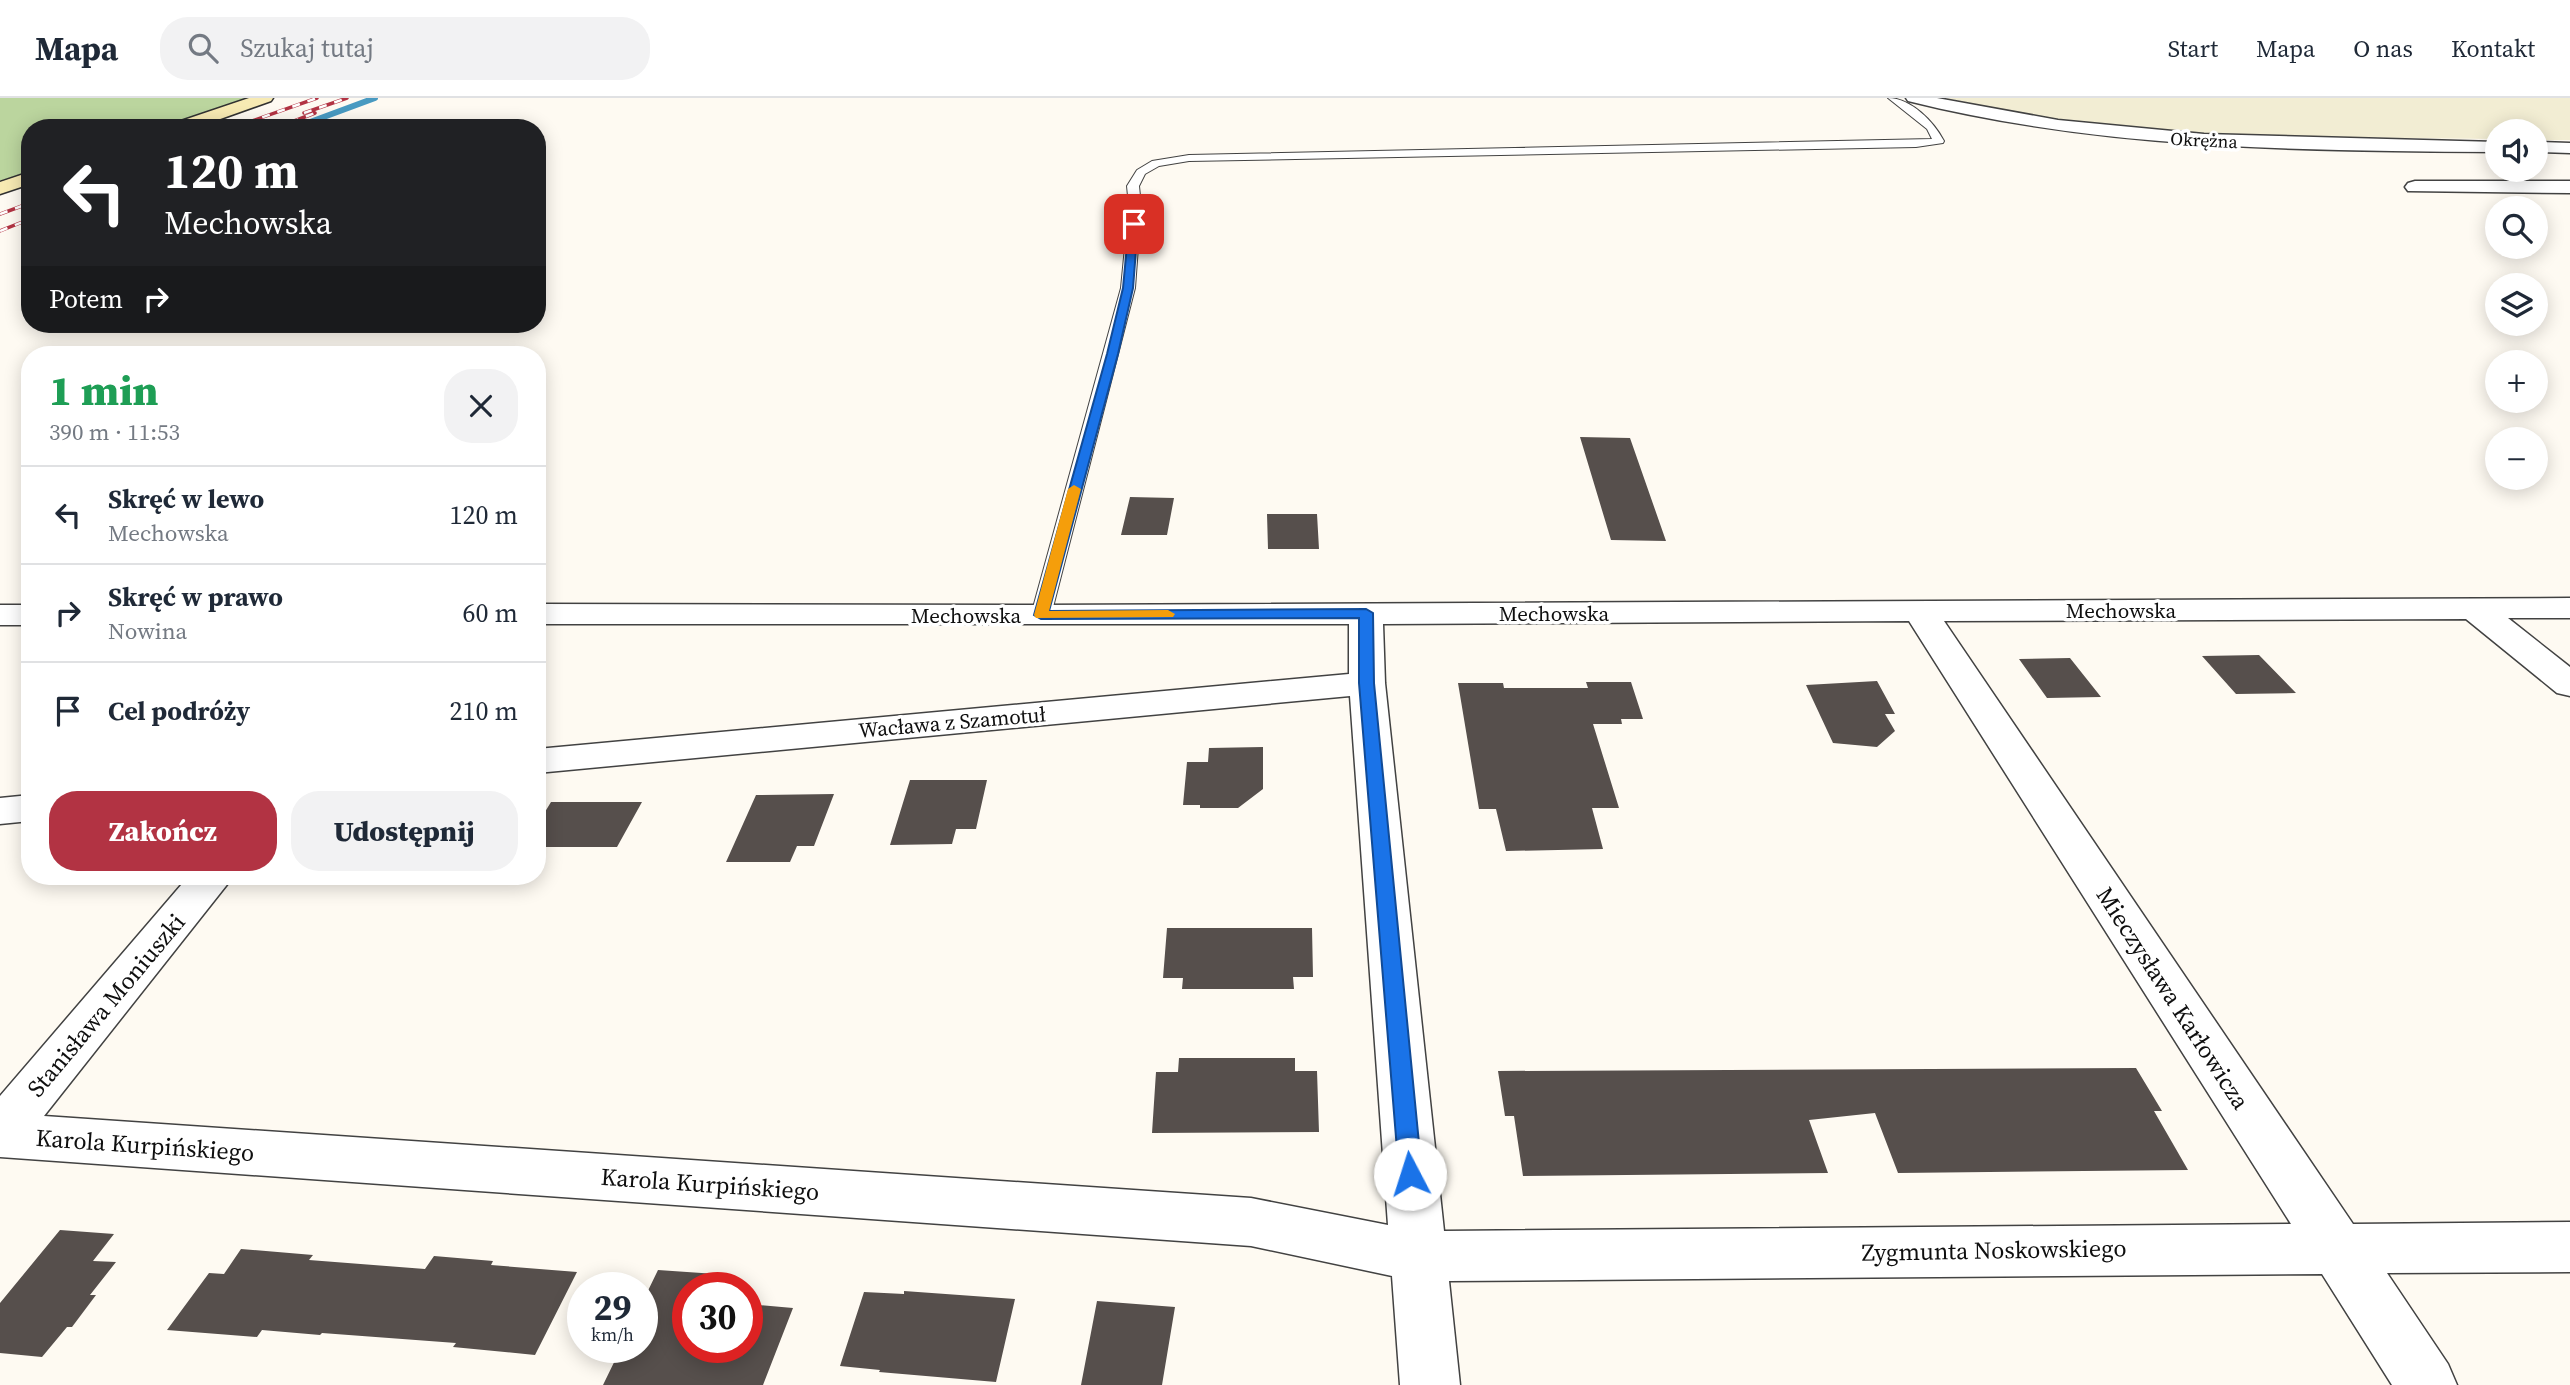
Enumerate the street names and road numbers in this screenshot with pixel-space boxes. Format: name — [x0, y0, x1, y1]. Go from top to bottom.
street label: Okrężna — [2170, 126, 2239, 154]
street label: Mechowska — [2066, 596, 2176, 625]
street label: Mechowska — [1499, 599, 1609, 628]
street label: Mechowska — [911, 601, 1021, 630]
street label: Wacława z Szamotuł — [857, 699, 1047, 745]
street label: Mieczysława Karłowicza — [2089, 880, 2258, 1116]
street label: Stanisława Moniuszki — [19, 906, 193, 1104]
street label: Karola Kurpińskiego — [35, 1121, 255, 1169]
street label: Karola Kurpińskiego — [600, 1160, 820, 1208]
street label: Zygmunta Noskowskiego — [1861, 1231, 2127, 1269]

